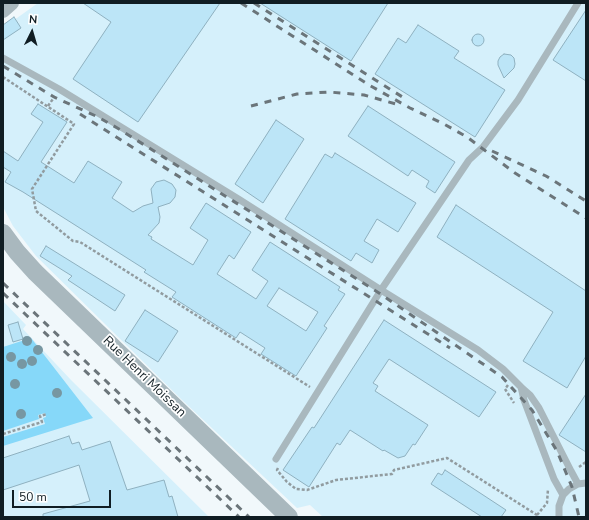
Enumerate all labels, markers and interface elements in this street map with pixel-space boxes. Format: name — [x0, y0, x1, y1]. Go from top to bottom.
north arrow — [12, 12, 52, 52]
text: N — [28, 12, 38, 27]
street label: Rue Henri Moissan — [99, 333, 189, 421]
scale bar — [14, 482, 113, 508]
text: 50 m — [19, 489, 47, 505]

